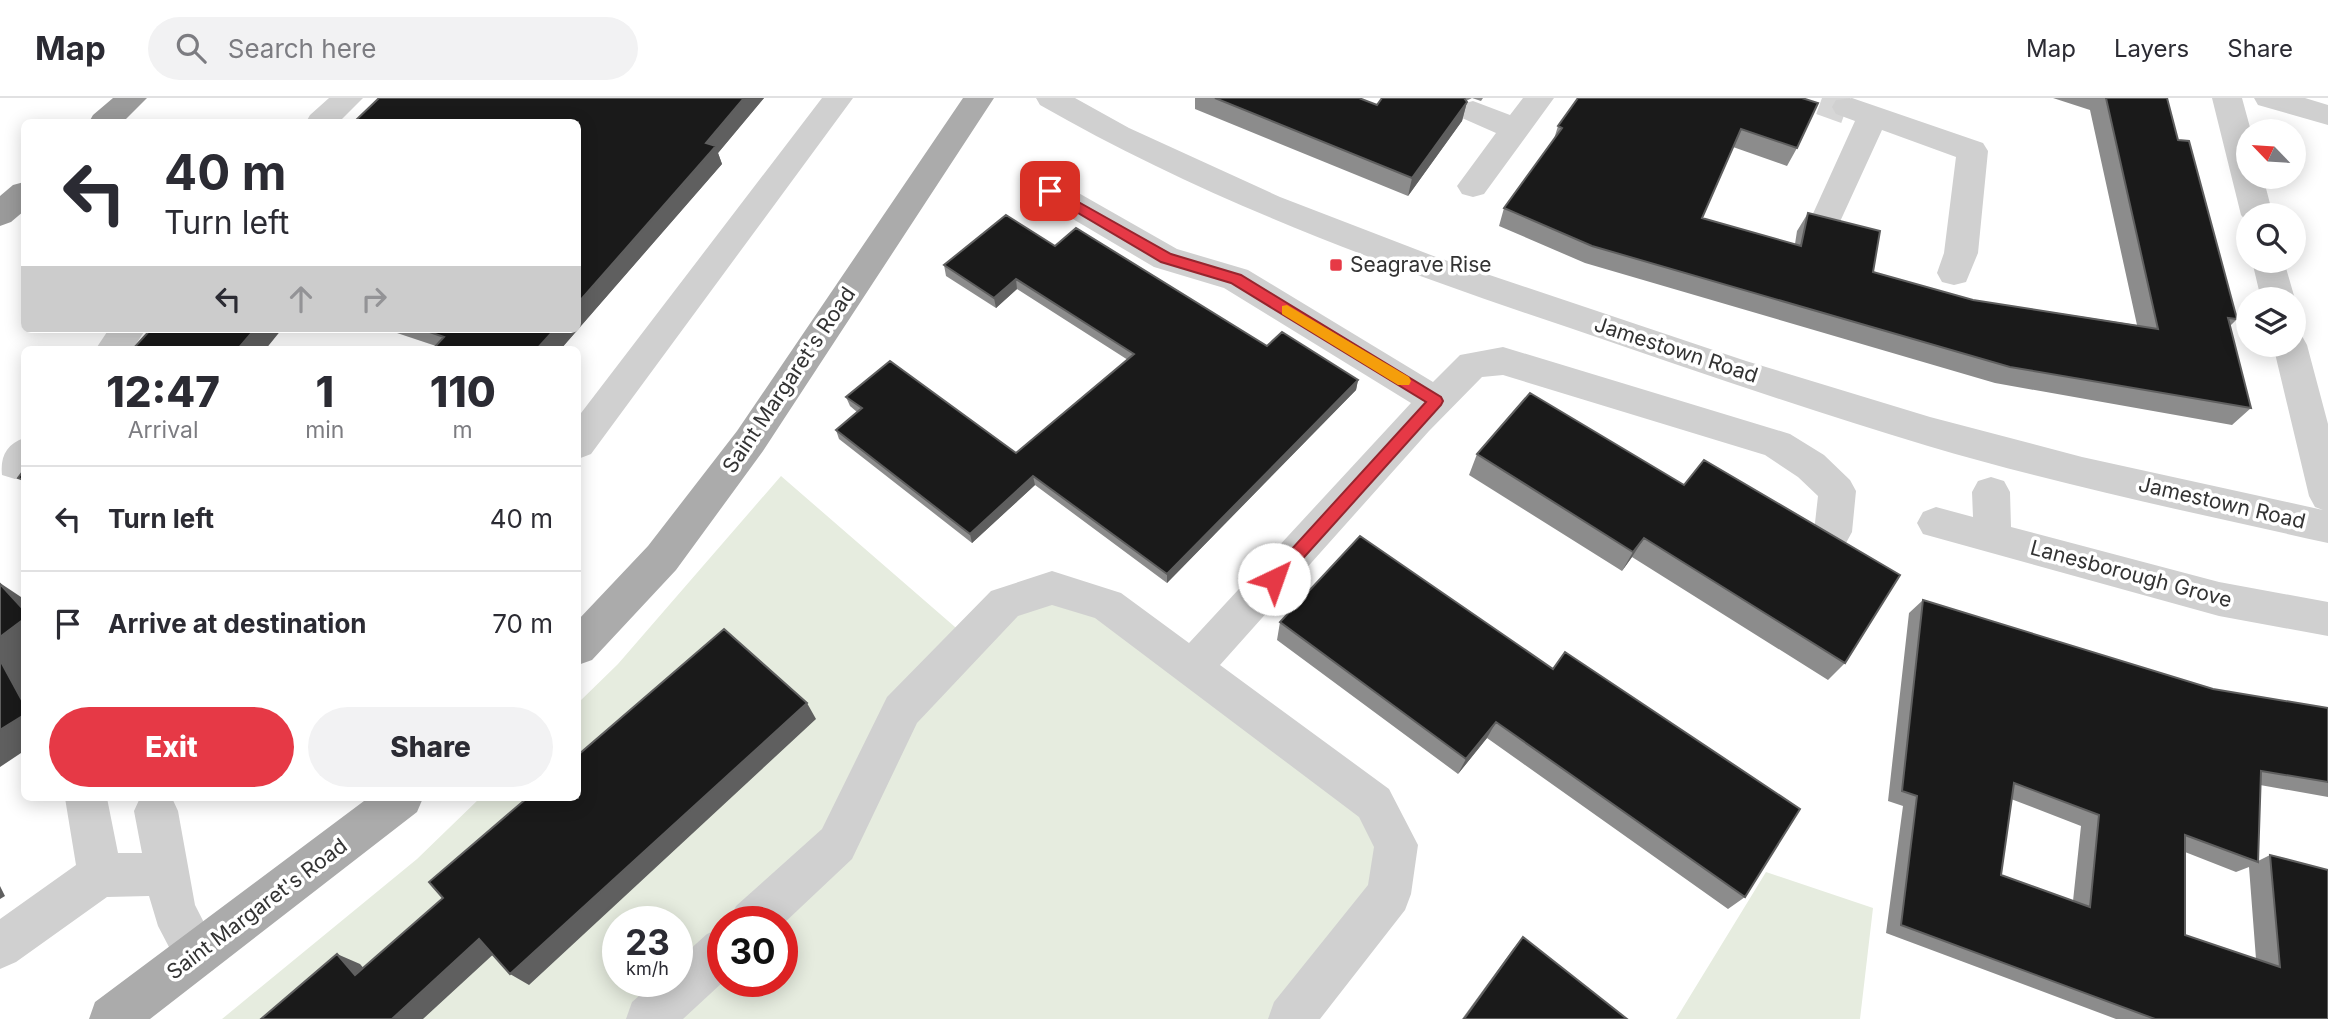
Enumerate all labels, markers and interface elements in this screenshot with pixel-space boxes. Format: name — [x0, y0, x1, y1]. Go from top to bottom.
search box — [148, 17, 638, 80]
text: Map — [35, 28, 106, 68]
icon: search — [172, 29, 210, 67]
text: Search here — [228, 33, 376, 64]
text: Map — [2026, 34, 2076, 63]
text: Layers — [2114, 34, 2189, 63]
text: Share — [2227, 34, 2293, 63]
north arrow — [2236, 119, 2306, 189]
map controls — [2236, 119, 2306, 357]
text: 40 m — [164, 143, 287, 202]
icon: left — [49, 147, 140, 238]
pin — [1020, 161, 1080, 221]
icon: arrive — [1031, 172, 1069, 210]
text: Turn left — [164, 203, 289, 242]
button: search — [2236, 203, 2306, 273]
place label: Seagrave Rise — [1350, 252, 1491, 277]
marker: Seagrave Rise — [1328, 257, 1344, 273]
icon: left — [209, 280, 247, 318]
icon: ahead — [282, 280, 320, 318]
icon: right — [355, 280, 393, 318]
street label: Saint Margaret's Road — [717, 282, 860, 478]
button: layers — [2236, 287, 2306, 357]
street label: Jamestown Road — [1591, 311, 1761, 388]
text: 12:47 — [106, 366, 220, 417]
text: 1 — [316, 366, 334, 417]
text: 110 — [430, 366, 496, 417]
text: Arrival — [128, 416, 198, 444]
text: min — [305, 416, 344, 444]
text: m — [453, 416, 473, 444]
street label: Jamestown Road — [2136, 471, 2308, 534]
icon: left — [49, 500, 87, 538]
text: Turn left — [108, 503, 214, 534]
text: 40 m — [490, 503, 553, 534]
street label: Lanesborough Grove — [2028, 535, 2235, 612]
position arrow — [1237, 542, 1311, 616]
icon: arrive — [49, 605, 87, 643]
text: Arrive at destination — [108, 608, 367, 639]
text: 70 m — [492, 608, 553, 639]
button: Exit — [49, 707, 294, 787]
button: Share — [308, 707, 553, 787]
street label: Saint Margaret's Road — [162, 833, 352, 985]
speed limit sign: 30 — [707, 906, 798, 997]
text: 23 — [625, 921, 670, 963]
text: km/h — [626, 958, 669, 979]

